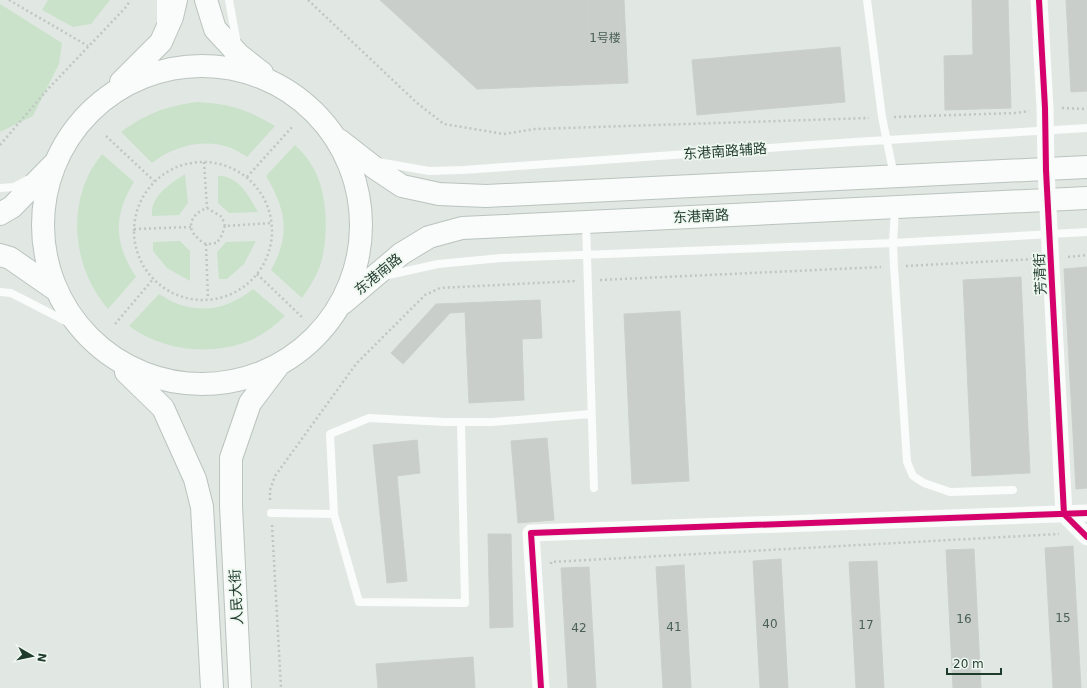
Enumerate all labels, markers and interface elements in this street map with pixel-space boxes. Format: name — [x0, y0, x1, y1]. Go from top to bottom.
house number: 1号楼 — [589, 31, 621, 45]
street label: 东港南路辅路 — [683, 140, 767, 162]
street label: 东港南路 — [673, 207, 729, 225]
street label: 东港南路 — [351, 250, 405, 298]
street label: 芳清街 — [1031, 253, 1049, 295]
street label: 人民大街 — [227, 569, 245, 625]
house number: 15 — [1055, 611, 1071, 625]
house number: 16 — [956, 612, 972, 626]
house number: 40 — [762, 617, 778, 631]
house number: 17 — [858, 618, 874, 632]
house number: 41 — [666, 620, 682, 634]
house number: 42 — [571, 621, 587, 635]
north arrow — [12, 636, 52, 676]
scale bar — [947, 650, 1001, 676]
text: N — [34, 652, 49, 663]
text: 20 m — [953, 657, 984, 671]

